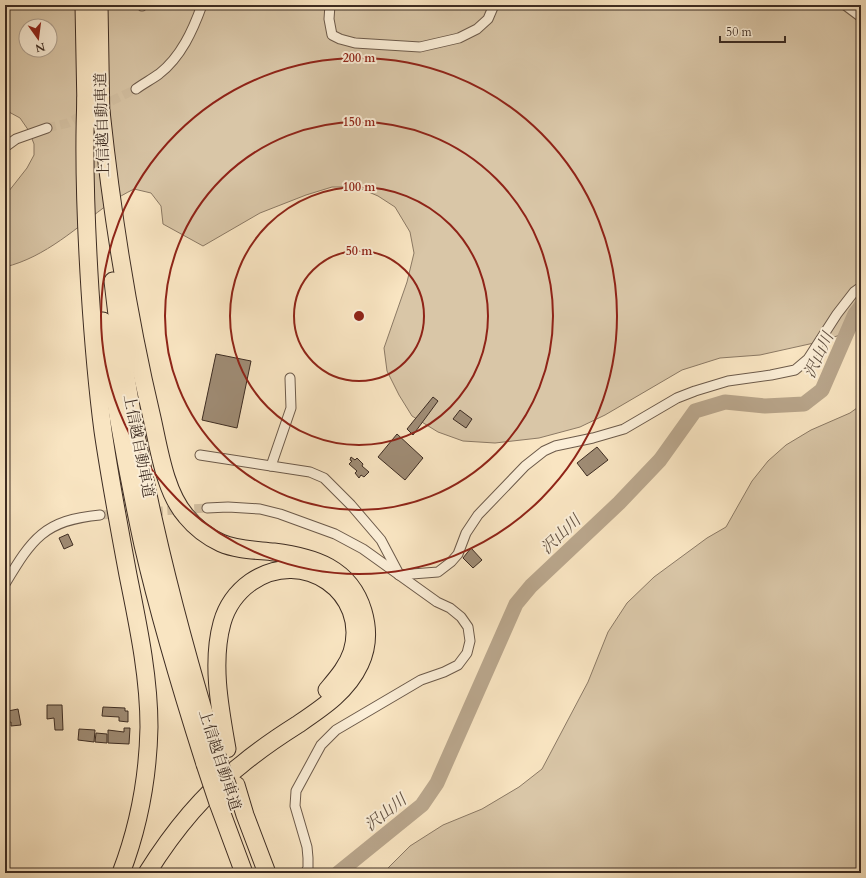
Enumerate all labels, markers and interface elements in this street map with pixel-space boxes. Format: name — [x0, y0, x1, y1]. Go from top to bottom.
north arrow — [18, 18, 58, 58]
scale bar — [720, 18, 785, 44]
text: 50 m — [726, 24, 753, 40]
text: N — [33, 39, 47, 56]
text: 200 m — [343, 50, 376, 66]
street label: 上信越自動車道 — [90, 72, 114, 178]
text: 150 m — [343, 114, 376, 130]
text: 100 m — [343, 179, 376, 195]
text: 50 m — [346, 243, 373, 259]
centre of rings — [352, 309, 366, 323]
water label: 沢山川 — [799, 327, 840, 382]
street label: 上信越自動車道 — [119, 393, 159, 499]
water label: 沢山川 — [536, 509, 587, 559]
street label: 上信越自動車道 — [194, 707, 246, 813]
water label: 沢山川 — [360, 788, 413, 836]

